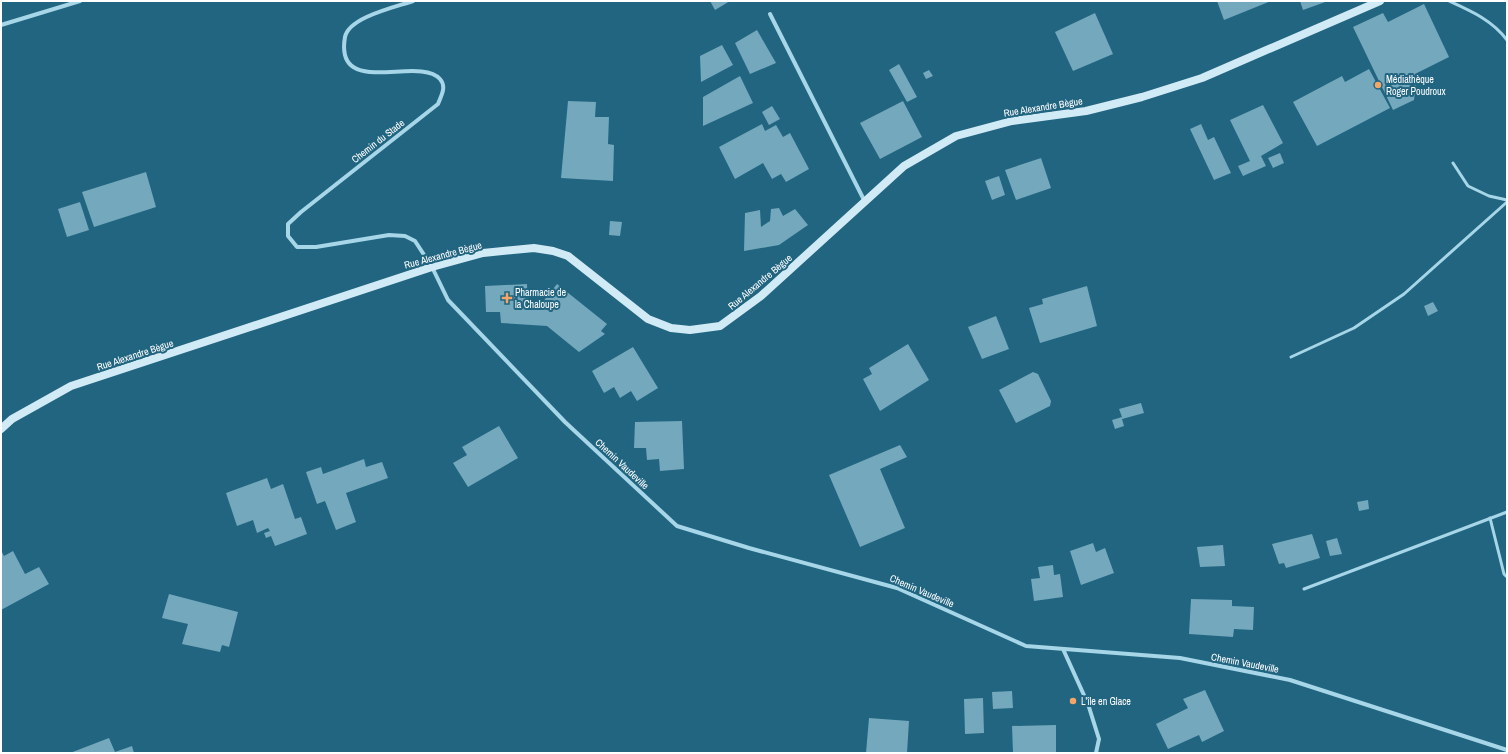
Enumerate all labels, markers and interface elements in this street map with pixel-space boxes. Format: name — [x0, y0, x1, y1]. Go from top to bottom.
place label: Médiathèque Roger Poudroux — [1386, 73, 1447, 98]
marker: Médiathèque Roger Poudroux — [1373, 80, 1383, 90]
street label: Rue Alexandre Bègue — [1003, 94, 1084, 120]
street label: Chemin du Stade — [349, 116, 407, 166]
street label: Rue Alexandre Bègue — [403, 238, 484, 272]
street label: Rue Alexandre Bègue — [725, 251, 795, 313]
place label: Pharmacie de la Chaloupe — [515, 286, 566, 311]
marker: Pharmacie de la Chaloupe — [502, 293, 512, 303]
street label: Rue Alexandre Bègue — [95, 336, 175, 374]
street label: Chemin Vaudeville — [592, 436, 652, 492]
street label: Chemin Vaudeville — [888, 572, 957, 611]
street label: Chemin Vaudeville — [1210, 650, 1280, 676]
place label: L'île en Glace — [1081, 695, 1131, 708]
marker: L'île en Glace — [1068, 696, 1078, 706]

